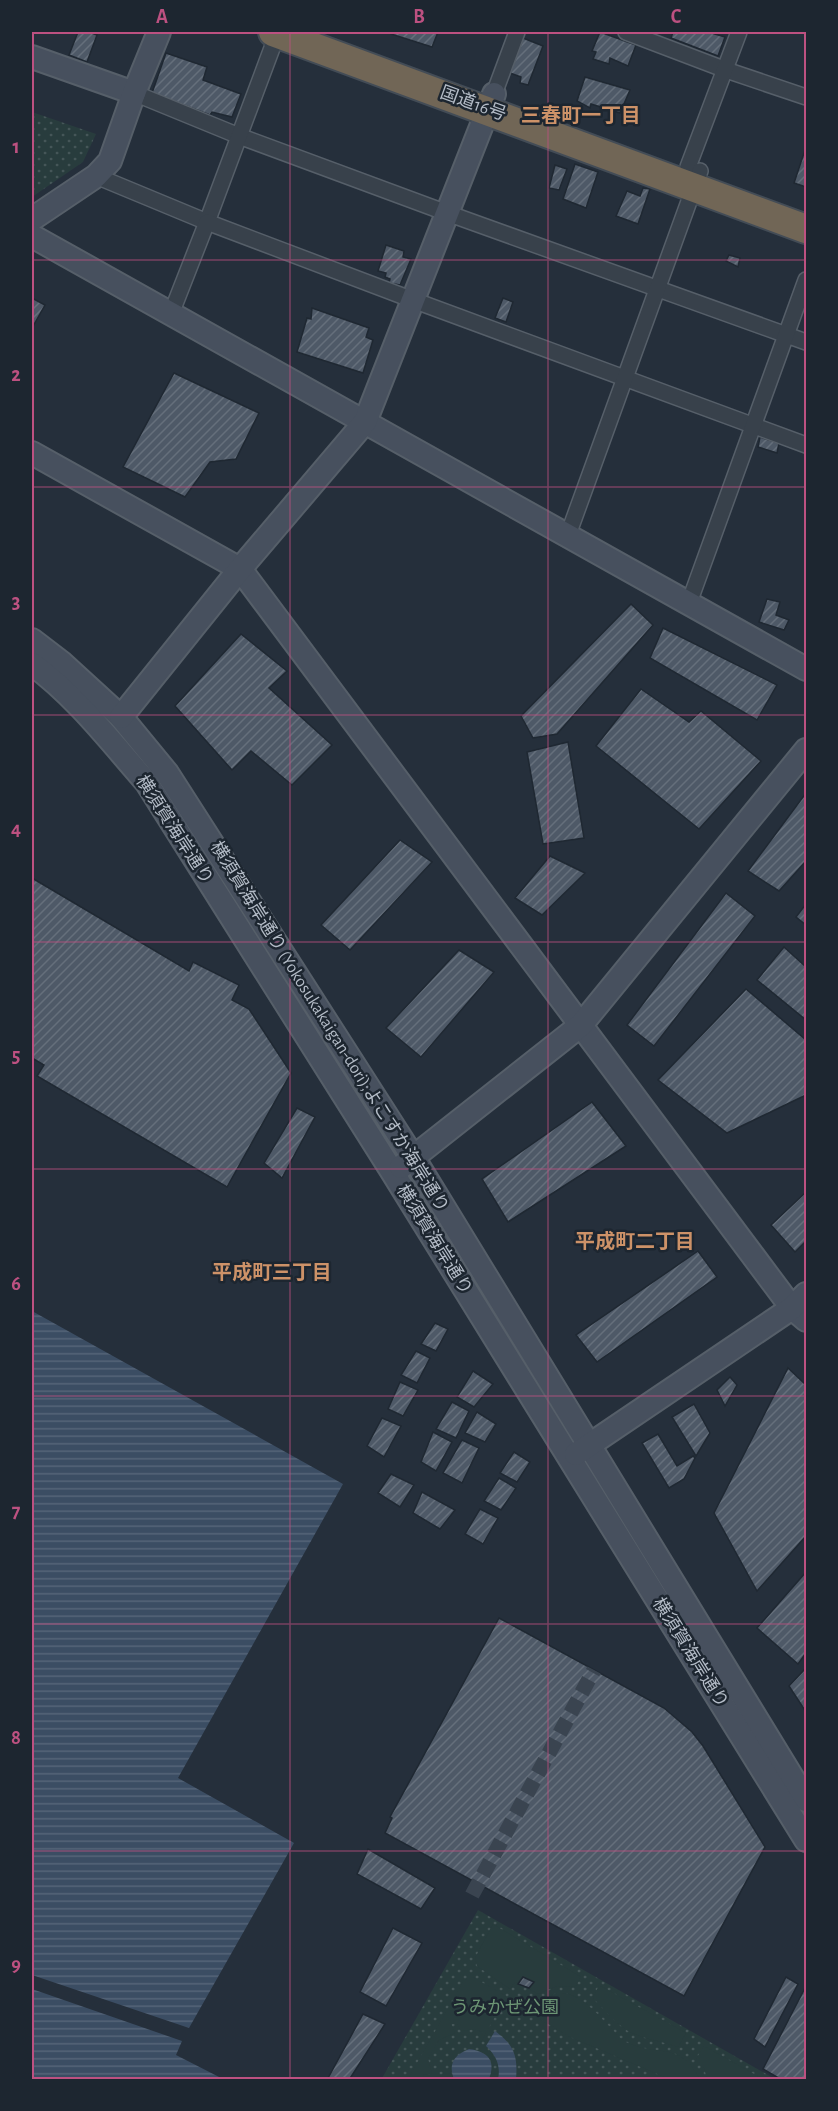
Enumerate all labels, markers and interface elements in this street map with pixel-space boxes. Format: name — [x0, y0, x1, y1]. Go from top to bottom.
text: A — [156, 7, 168, 27]
text: B — [413, 7, 425, 27]
text: C — [671, 7, 682, 27]
street label: 国道16号 — [438, 82, 509, 124]
district label: 三春町一丁目 — [521, 104, 641, 126]
text: 1 — [12, 137, 20, 157]
text: 2 — [11, 365, 21, 385]
text: 3 — [12, 592, 20, 612]
street label: 横須賀海岸通り — [132, 771, 218, 888]
text: 4 — [11, 819, 21, 839]
street label: 横須賀海岸通り (Yokosukakaigan-dori);よこすか海岸通り — [206, 837, 453, 1216]
text: 5 — [12, 1046, 20, 1066]
street label: 横須賀海岸通り — [393, 1181, 477, 1298]
district label: 平成町二丁目 — [575, 1230, 695, 1252]
district label: 平成町三丁目 — [212, 1261, 332, 1283]
text: 6 — [11, 1274, 21, 1294]
text: 7 — [12, 1501, 21, 1521]
street label: 横須賀海岸通り — [649, 1594, 733, 1711]
text: 8 — [11, 1728, 21, 1748]
text: 9 — [11, 1955, 21, 1975]
park label: うみかぜ公園 — [451, 1998, 559, 2017]

